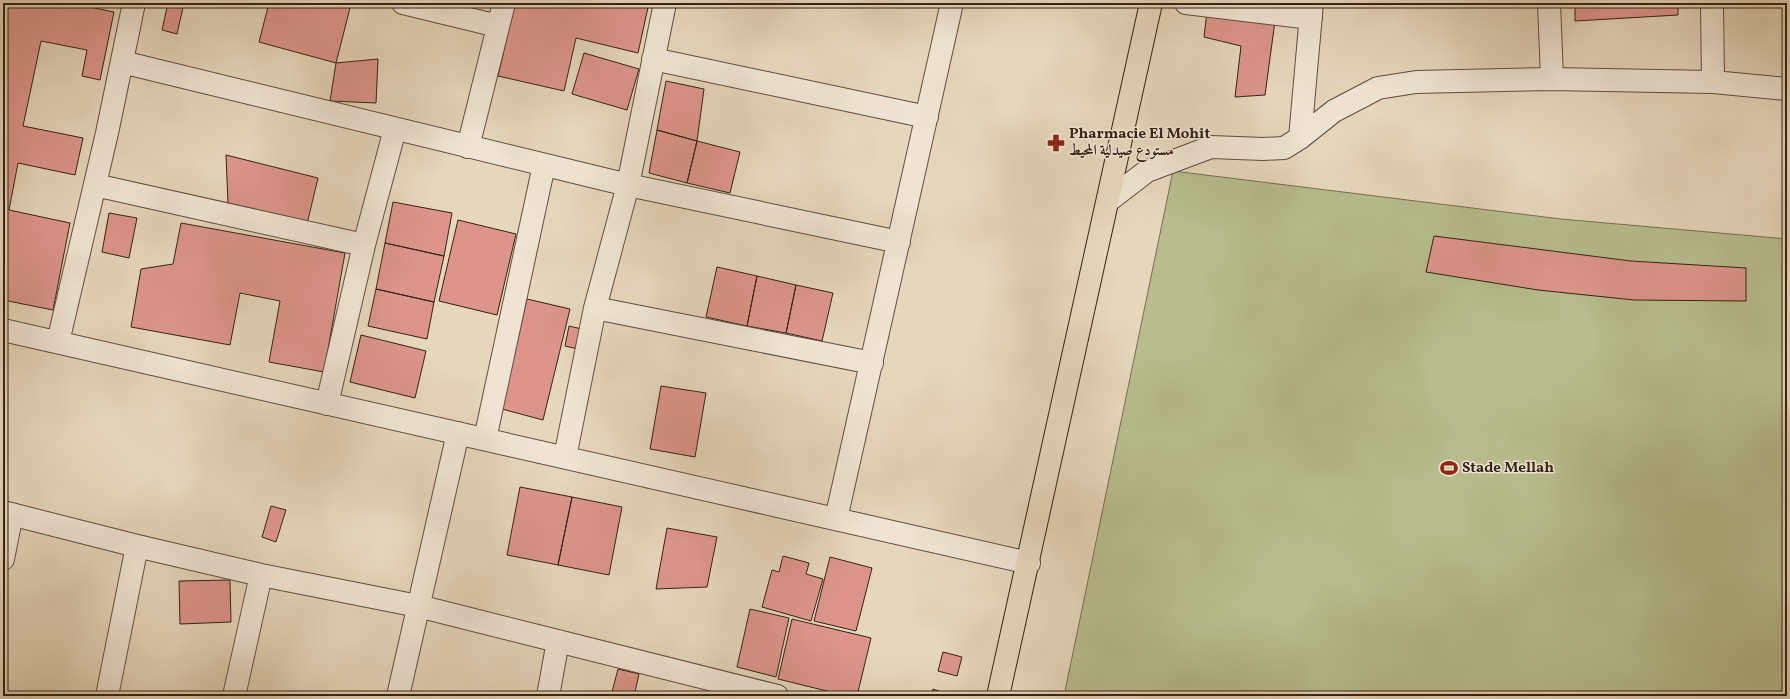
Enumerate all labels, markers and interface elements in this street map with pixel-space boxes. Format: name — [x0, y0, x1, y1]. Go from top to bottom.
place label: Pharmacie El Mohit مستودع صيدلية المحيط — [1069, 124, 1210, 162]
pharmacy icon: Pharmacie El Mohit مستودع صيدلية المحيط — [1046, 133, 1066, 153]
sports icon: Stade Mellah — [1439, 458, 1459, 478]
place label: Stade Mellah — [1462, 458, 1554, 479]

